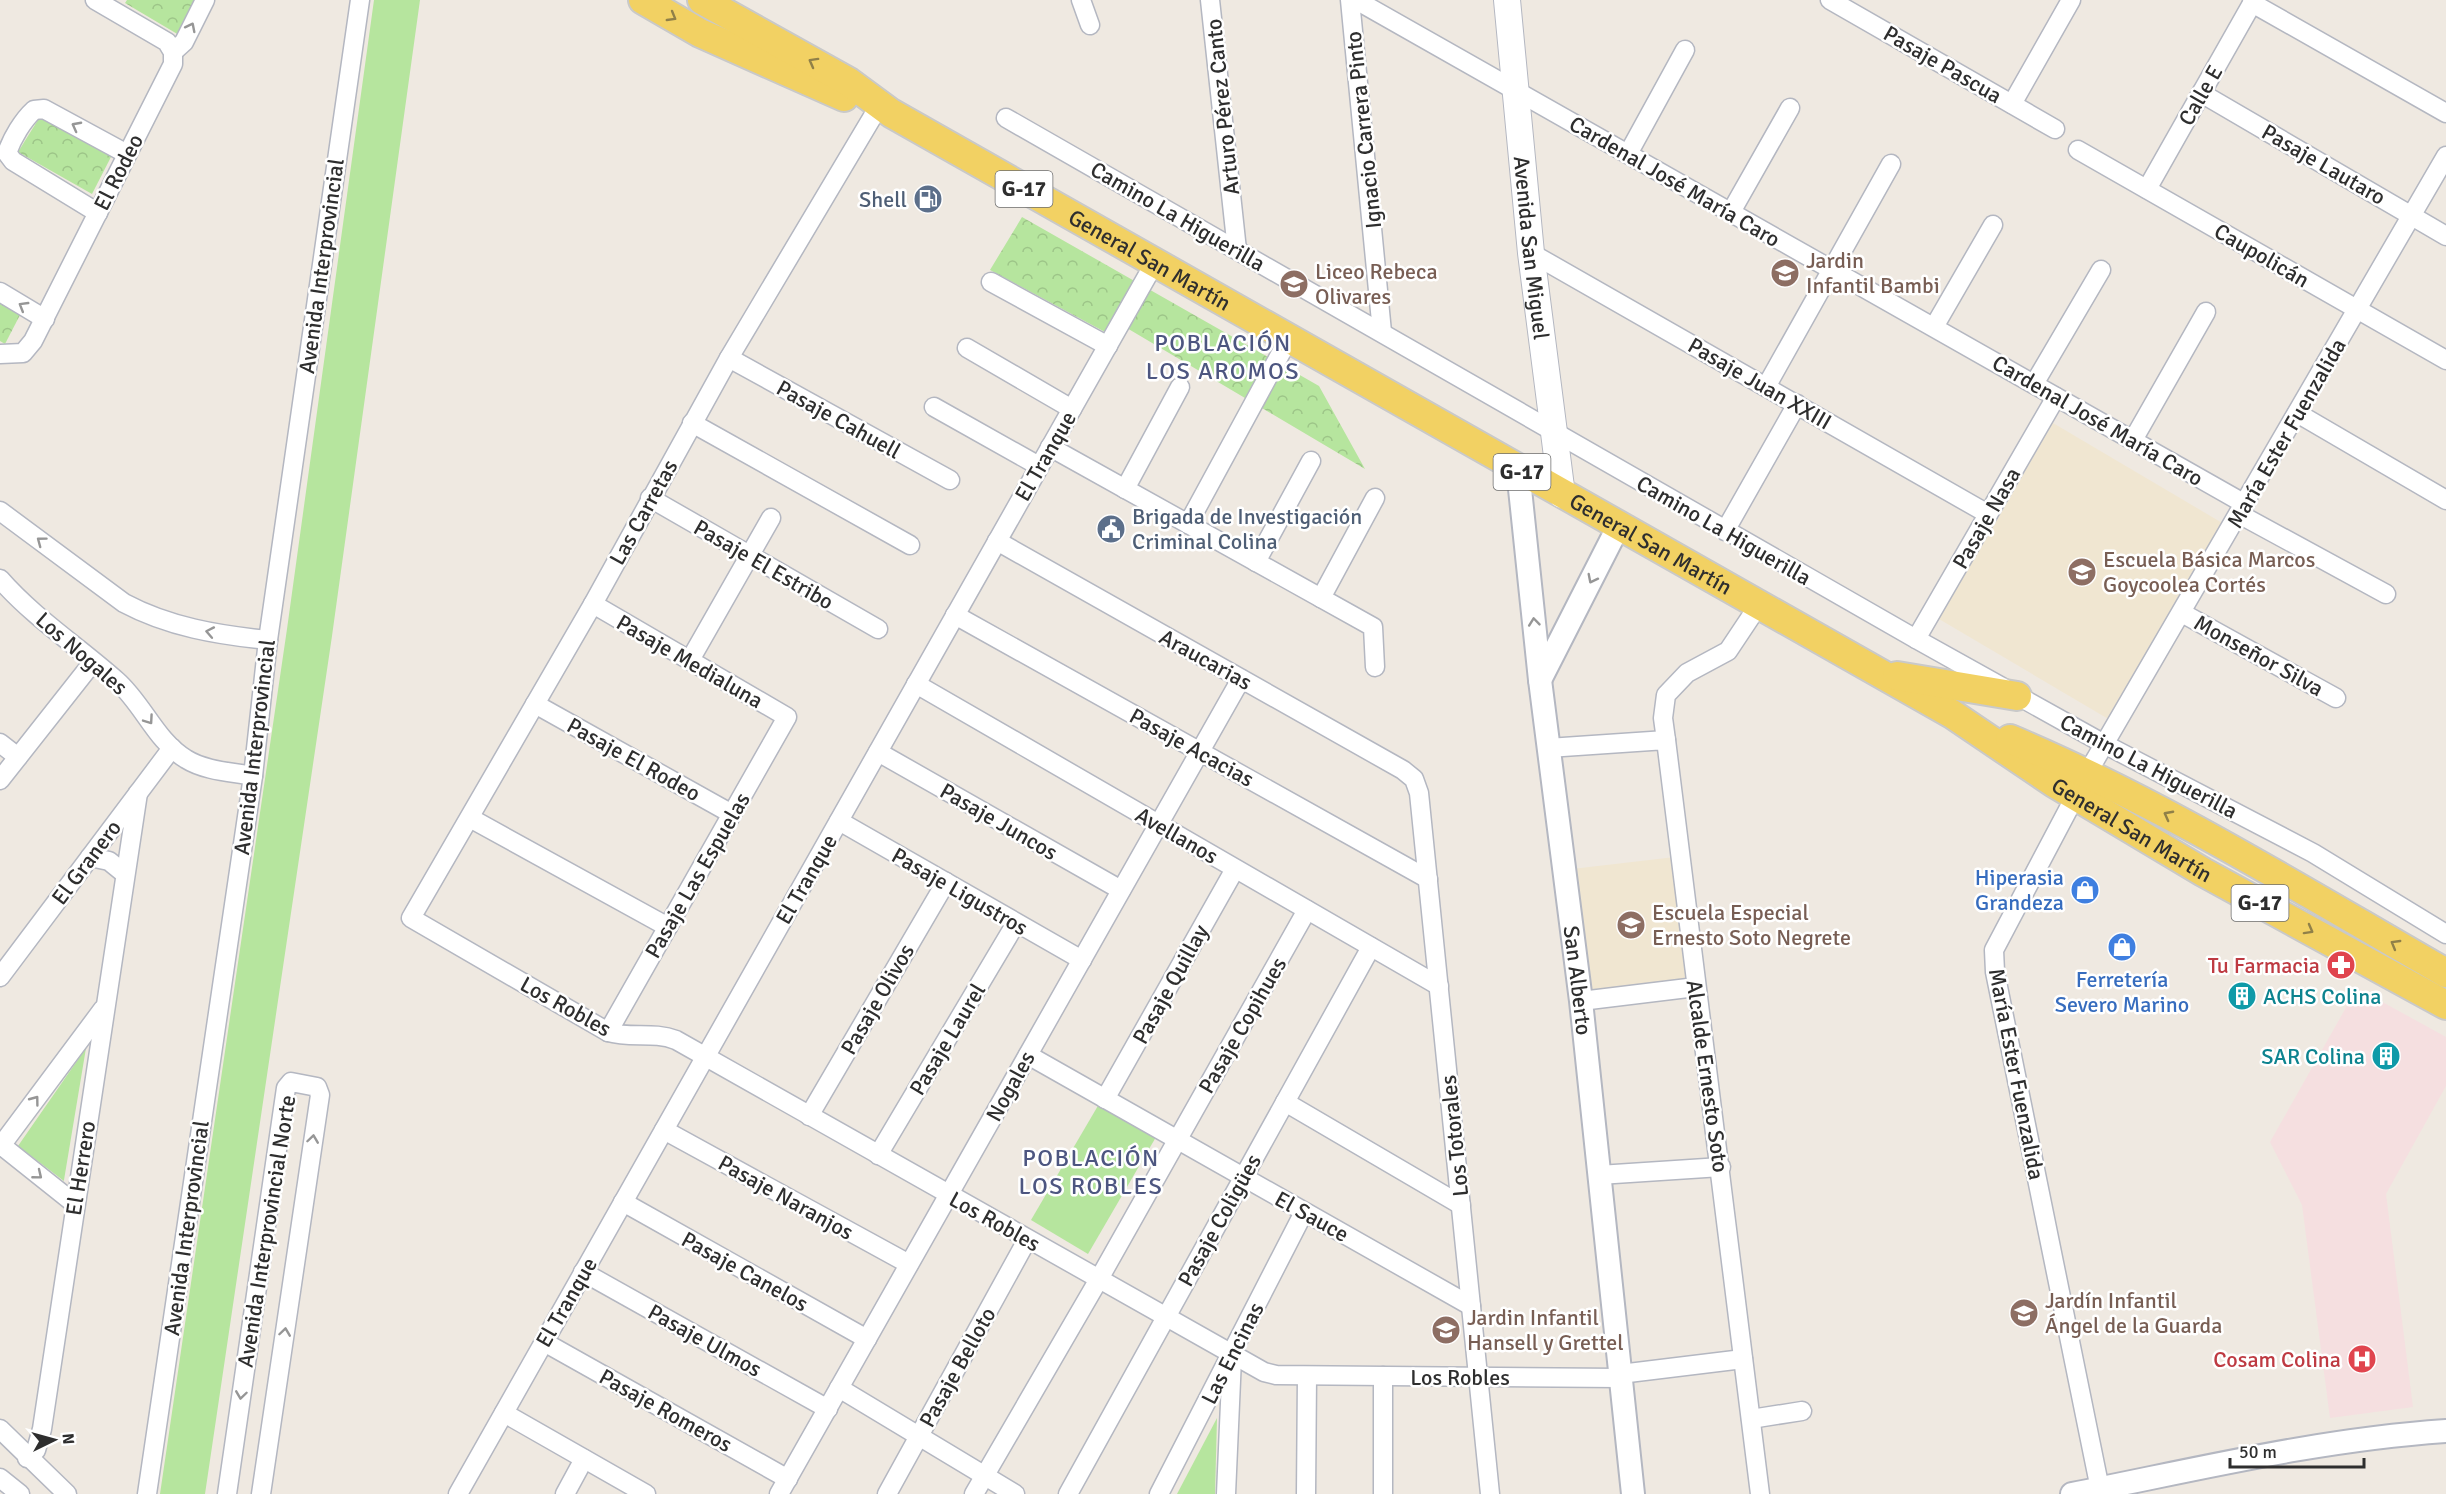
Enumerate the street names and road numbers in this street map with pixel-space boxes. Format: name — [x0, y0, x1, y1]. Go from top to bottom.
street label: Arturo Pérez Canto — [1200, 17, 1245, 196]
street label: Pasaje Pascua — [1879, 20, 2007, 109]
street label: Ignacio Carrera Pinto — [1340, 30, 1387, 230]
street label: Calle E — [2172, 60, 2228, 130]
street label: Cardenal José María Caro — [1565, 110, 1785, 253]
street label: Pasaje Lautaro — [2257, 118, 2390, 211]
street label: El Rodeo — [88, 129, 149, 215]
street label: Camino La Higuerilla — [1086, 155, 1270, 277]
street label: Avenida San Miguel — [1508, 155, 1555, 341]
street label: Avenida Interprovincial — [293, 157, 350, 375]
road number: G-17 — [996, 171, 1052, 207]
street label: General San Martín — [1064, 203, 1236, 317]
street label: Caupolicán — [2209, 217, 2314, 293]
street label: Pasaje Juan XXIII — [1683, 331, 1836, 435]
street label: María Ester Fuenzalida — [2221, 333, 2352, 533]
street label: Cardenal José María Caro — [1988, 349, 2208, 492]
street label: Pasaje Cahuell — [772, 374, 906, 465]
street label: El Tranque — [1009, 407, 1082, 506]
road number: G-17 — [1494, 454, 1550, 490]
street label: Las Carretas — [603, 455, 683, 570]
street label: Pasaje Nasa — [1947, 463, 2026, 574]
street label: Camino La Higuerilla — [1632, 469, 1816, 591]
street label: General San Martín — [1565, 487, 1737, 601]
street label: Pasaje El Estribo — [689, 514, 838, 615]
street label: Los Nogales — [30, 606, 133, 701]
street label: Pasaje Medialuna — [612, 609, 768, 714]
street label: Monseñor Silva — [2189, 609, 2328, 702]
street label: Araucarias — [1155, 623, 1257, 696]
street label: Avenida Interprovincial — [228, 638, 281, 856]
street label: Pasaje Acacias — [1125, 702, 1259, 793]
street label: Camino La Higuerilla — [2055, 708, 2242, 825]
street label: Pasaje El Rodeo — [562, 712, 705, 807]
street label: General San Martín — [2047, 772, 2217, 888]
street label: Pasaje Juncos — [935, 777, 1062, 866]
street label: Pasaje Las Espuelas — [639, 788, 756, 963]
street label: Avellanos — [1131, 801, 1223, 870]
street label: El Granero — [46, 815, 127, 910]
street label: El Tranque — [770, 830, 843, 929]
street label: Pasaje Ligustros — [887, 842, 1033, 941]
road number: G-17 — [2232, 885, 2288, 921]
street label: Pasaje Quillay — [1127, 919, 1215, 1049]
street label: San Alberto — [1558, 924, 1598, 1037]
street label: Pasaje Olivos — [835, 939, 920, 1059]
street label: Pasaje Copihues — [1193, 952, 1292, 1098]
street label: María Ester Fuenzalida — [1983, 966, 2050, 1182]
street label: Los Robles — [516, 970, 616, 1042]
street label: Pasaje Laurel — [904, 978, 991, 1100]
street label: Alcalde Ernesto Soto — [1681, 978, 1734, 1174]
street label: Nogales — [980, 1046, 1041, 1126]
street label: Los Totorales — [1435, 1074, 1474, 1198]
street label: Avenida Interprovincial Norte — [232, 1093, 301, 1369]
street label: El Herrero — [60, 1119, 101, 1217]
street label: Avenida Interprovincial — [158, 1119, 215, 1337]
street label: Pasaje Naranjos — [713, 1149, 858, 1246]
street label: Pasaje Coligües — [1172, 1149, 1267, 1291]
street label: Los Robles — [945, 1185, 1045, 1257]
street label: El Sauce — [1270, 1185, 1353, 1248]
street label: Pasaje Canelos — [677, 1226, 813, 1317]
street label: El Tranque — [530, 1253, 603, 1352]
street label: Pasaje Ulmos — [643, 1298, 766, 1383]
street label: Las Encinas — [1195, 1298, 1270, 1409]
street label: Pasaje Belloto — [913, 1303, 1001, 1432]
street label: Pasaje Romeros — [595, 1363, 737, 1458]
street label: Los Robles — [1410, 1364, 1510, 1391]

